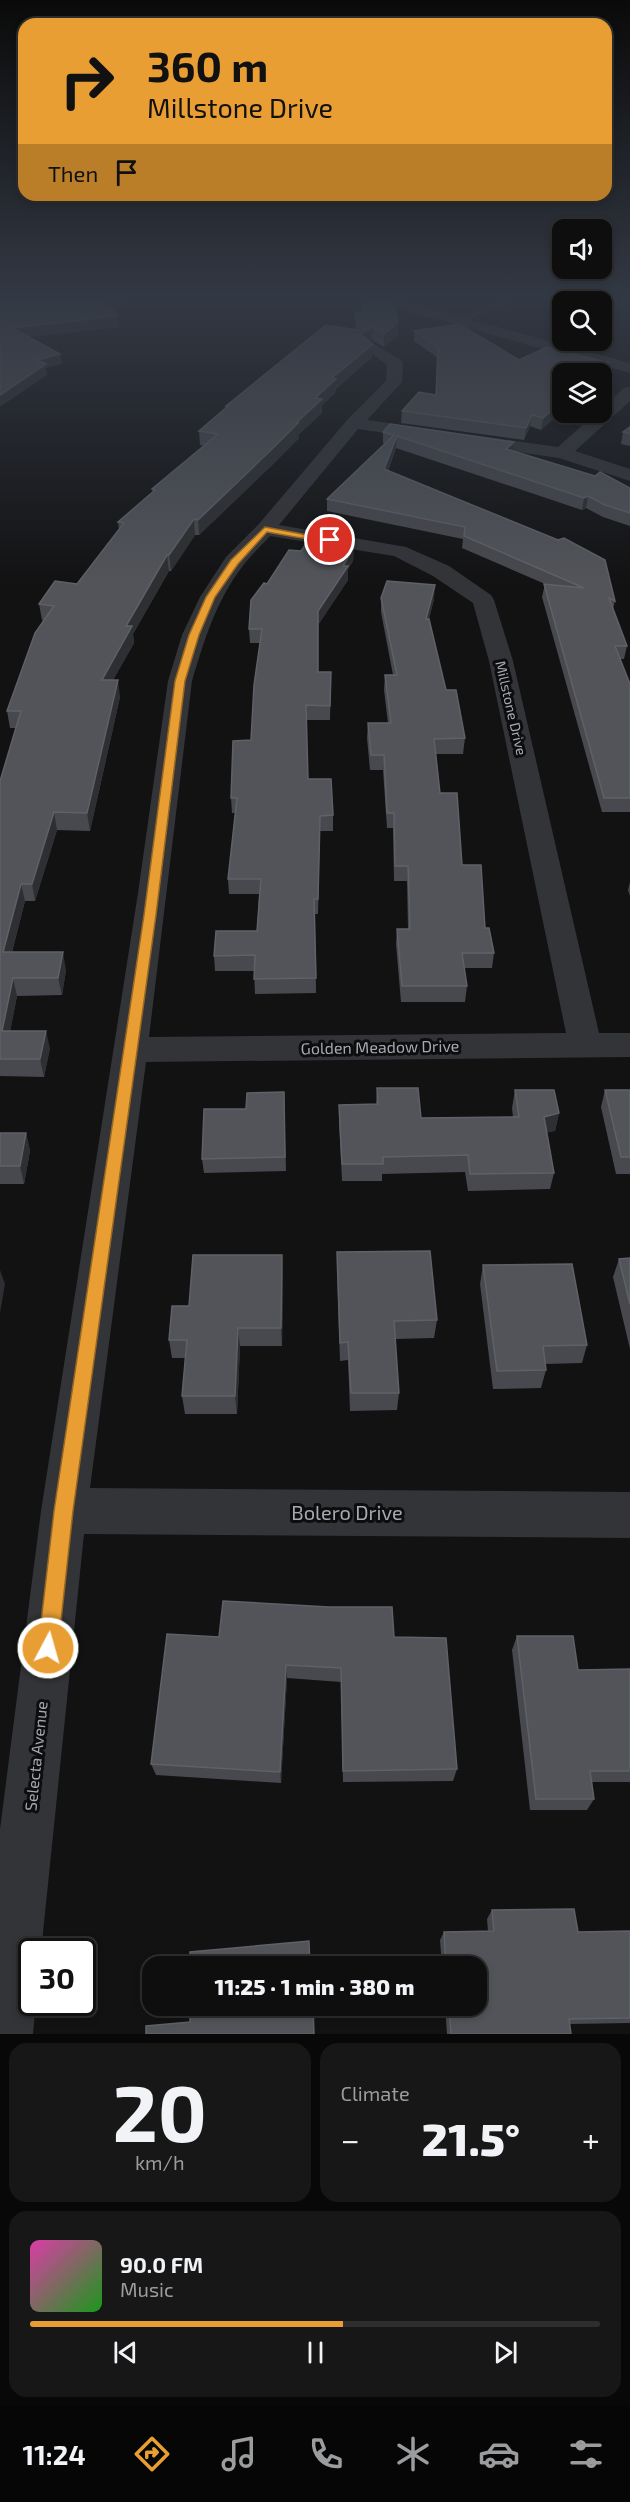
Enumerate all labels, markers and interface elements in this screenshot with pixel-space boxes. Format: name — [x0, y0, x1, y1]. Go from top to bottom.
text: 360 m — [147, 40, 268, 90]
icon: right — [48, 42, 126, 120]
text: Millstone Drive — [147, 91, 333, 123]
icon: arrive — [110, 156, 143, 189]
text: Then — [48, 160, 98, 186]
map controls — [552, 219, 612, 423]
button: sound — [552, 219, 612, 279]
button: search — [552, 291, 612, 351]
button: layers — [552, 363, 612, 423]
pin — [304, 514, 355, 565]
icon: arrive — [313, 523, 346, 556]
street label: Millstone Drive — [492, 659, 531, 757]
street label: Golden Meadow Drive — [301, 1036, 459, 1057]
street label: Bolero Drive — [291, 1500, 403, 1524]
position arrow — [16, 1616, 80, 1680]
street label: Selecta Avenue — [20, 1700, 51, 1812]
speed limit sign: 30 — [18, 1938, 96, 2016]
text: 11:25 · 1 min · 380 m — [215, 1973, 414, 1999]
text: 20 — [112, 2064, 207, 2158]
text: Climate — [341, 2081, 410, 2105]
text: 21.5° — [422, 2111, 520, 2165]
text: − — [341, 2119, 360, 2159]
text: + — [582, 2119, 600, 2159]
text: km/h — [135, 2150, 185, 2174]
text: 90.0 FM — [120, 2251, 203, 2277]
text: Music — [120, 2277, 174, 2301]
icon: previous — [109, 2336, 142, 2369]
icon: pause — [299, 2336, 332, 2369]
icon: next — [489, 2336, 522, 2369]
icon: directions — [131, 2433, 173, 2475]
icon: music — [218, 2433, 260, 2475]
icon: phone — [305, 2433, 347, 2475]
icon: climate — [392, 2433, 434, 2475]
icon: car — [478, 2433, 520, 2475]
icon: filters — [565, 2433, 607, 2475]
text: 11:24 — [22, 2438, 86, 2470]

